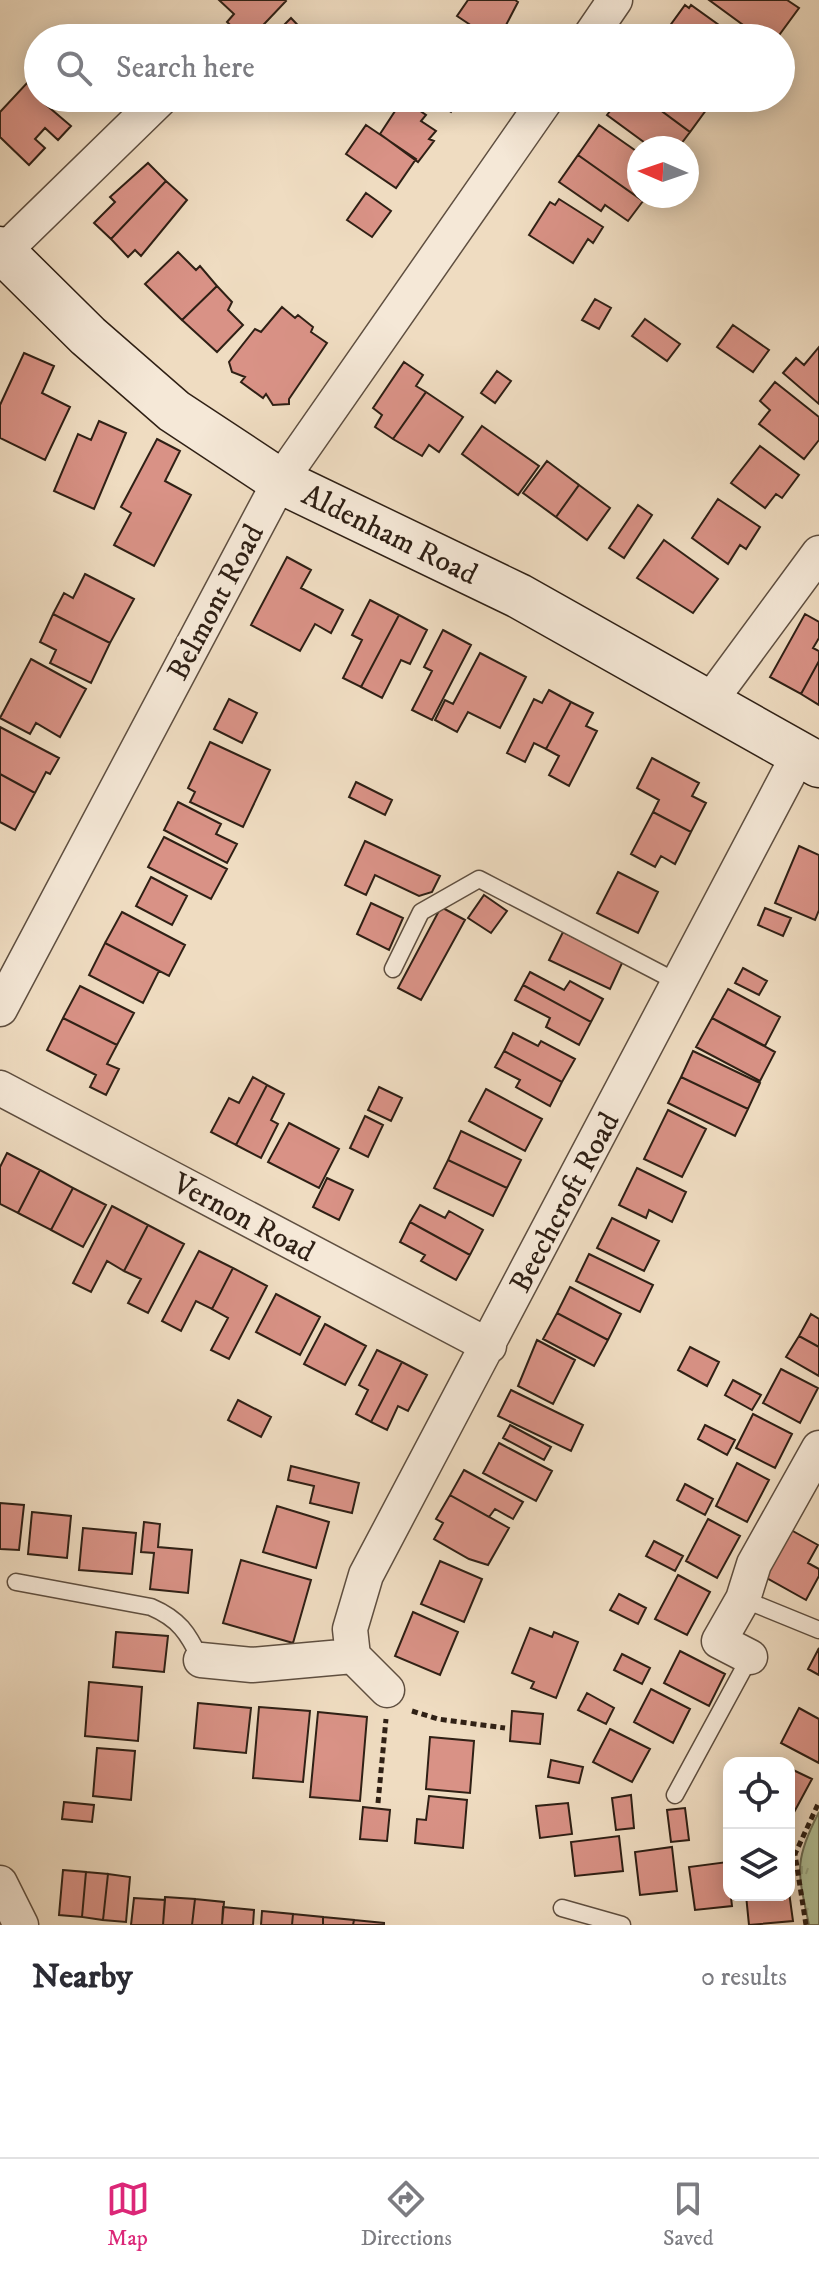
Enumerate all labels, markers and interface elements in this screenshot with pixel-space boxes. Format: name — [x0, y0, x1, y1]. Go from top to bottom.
search box — [24, 24, 795, 112]
icon: search — [52, 46, 96, 90]
text: Search here — [116, 50, 255, 87]
north arrow — [627, 136, 699, 208]
street label: Aldenham Road — [296, 477, 483, 594]
street label: Belmont Road — [160, 518, 273, 687]
street label: Beechcroft Road — [502, 1106, 628, 1299]
street label: Vernon Road — [165, 1165, 321, 1271]
map controls — [723, 1757, 795, 1901]
button: locate — [723, 1757, 795, 1829]
button: layers — [723, 1829, 795, 1901]
text: Nearby — [32, 1956, 133, 1998]
text: 0 results — [701, 1961, 787, 1994]
tab: Map — [106, 2177, 150, 2252]
tab: Directions — [361, 2177, 452, 2252]
tab: Saved — [663, 2177, 713, 2252]

